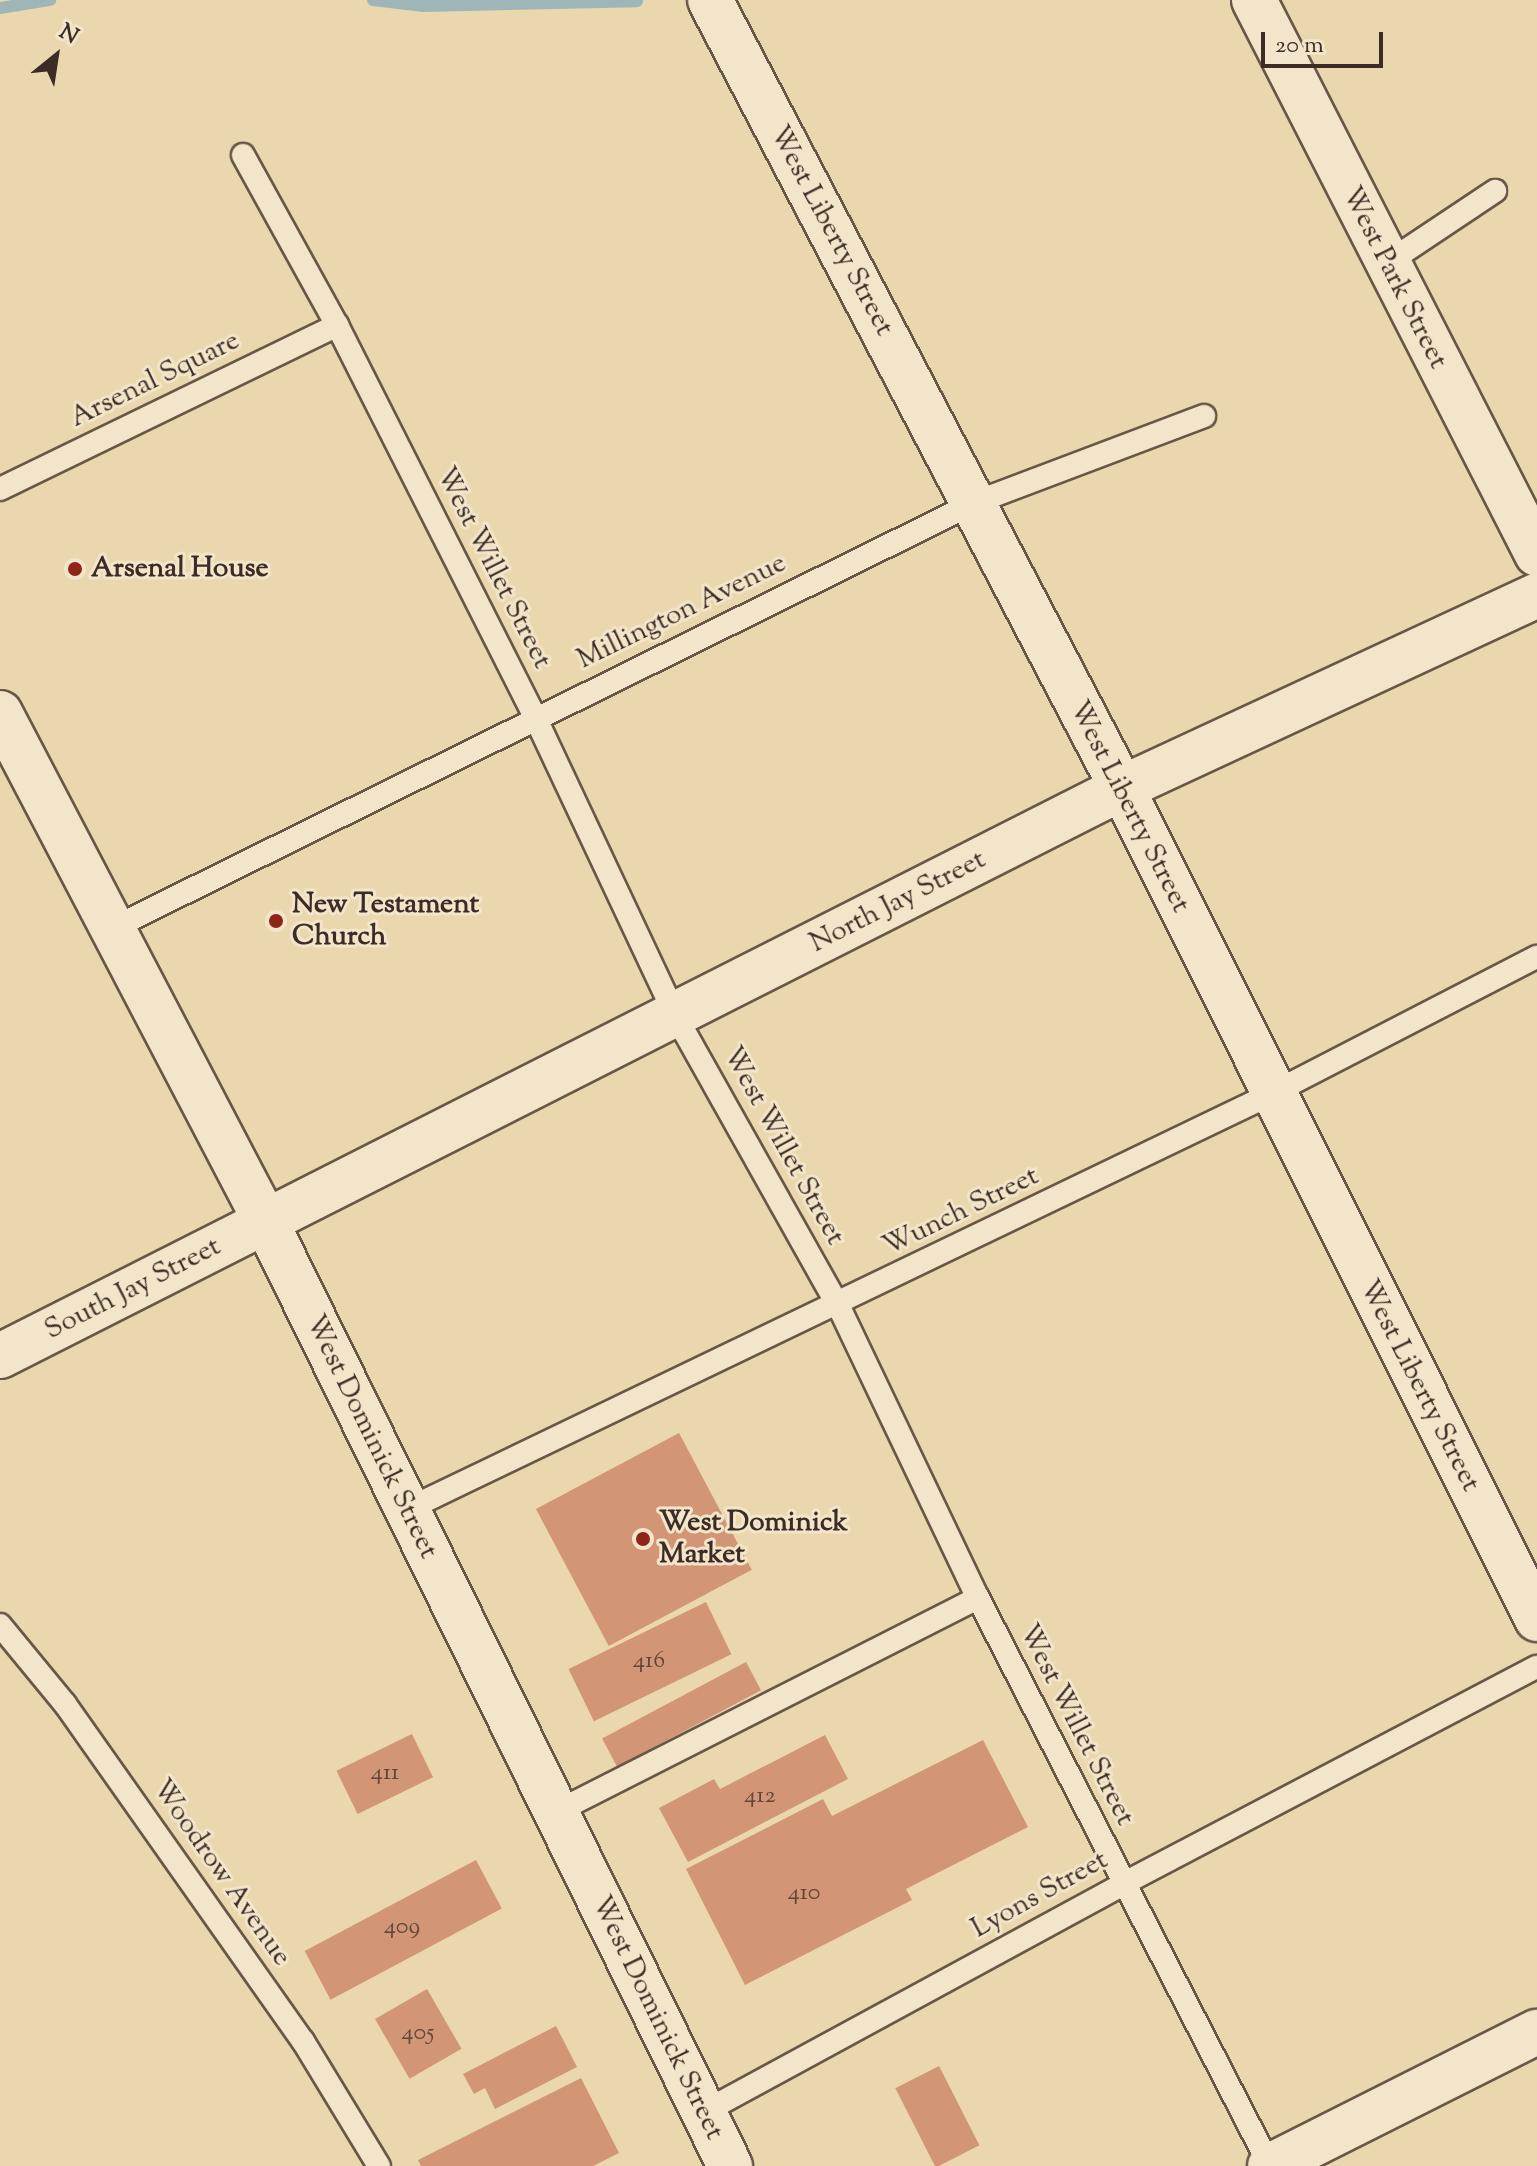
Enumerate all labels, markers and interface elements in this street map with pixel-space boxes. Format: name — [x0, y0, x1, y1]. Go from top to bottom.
north arrow — [16, 16, 96, 96]
scale bar — [1265, 16, 1387, 66]
text: N — [52, 17, 84, 53]
text: 20 m — [1275, 29, 1324, 63]
street label: West Liberty Street — [761, 120, 901, 342]
street label: West Park Street — [1334, 181, 1454, 375]
street label: Arsenal Square — [65, 325, 245, 435]
street label: West Willet Street — [428, 462, 558, 674]
street label: Millington Avenue — [572, 547, 792, 677]
place label: Arsenal House — [91, 552, 269, 586]
marker: Arsenal House — [66, 560, 84, 578]
street label: West Liberty Street — [1061, 696, 1197, 918]
street label: North Jay Street — [805, 843, 991, 961]
place label: New Testament Church — [292, 888, 479, 954]
marker: New Testament Church — [267, 912, 285, 930]
street label: West Willet Street — [715, 1041, 851, 1251]
street label: Wunch Street — [878, 1160, 1044, 1264]
street label: South Jay Street — [39, 1230, 227, 1348]
street label: West Liberty Street — [1351, 1275, 1487, 1497]
street label: West Dominick Street — [297, 1310, 445, 1564]
place label: West Dominick Market — [659, 1506, 848, 1572]
marker: West Dominick Market — [634, 1530, 652, 1548]
street label: West Willet Street — [1011, 1619, 1141, 1831]
house number: 416 — [633, 1648, 665, 1676]
house number: 411 — [371, 1760, 399, 1788]
street label: Woodrow Avenue — [144, 1773, 298, 1973]
house number: 412 — [744, 1783, 776, 1811]
street label: Lyons Street — [966, 1844, 1114, 1946]
house number: 410 — [788, 1880, 820, 1908]
street label: West Dominick Street — [583, 1891, 731, 2145]
house number: 409 — [384, 1914, 420, 1942]
house number: 405 — [402, 2020, 434, 2048]

